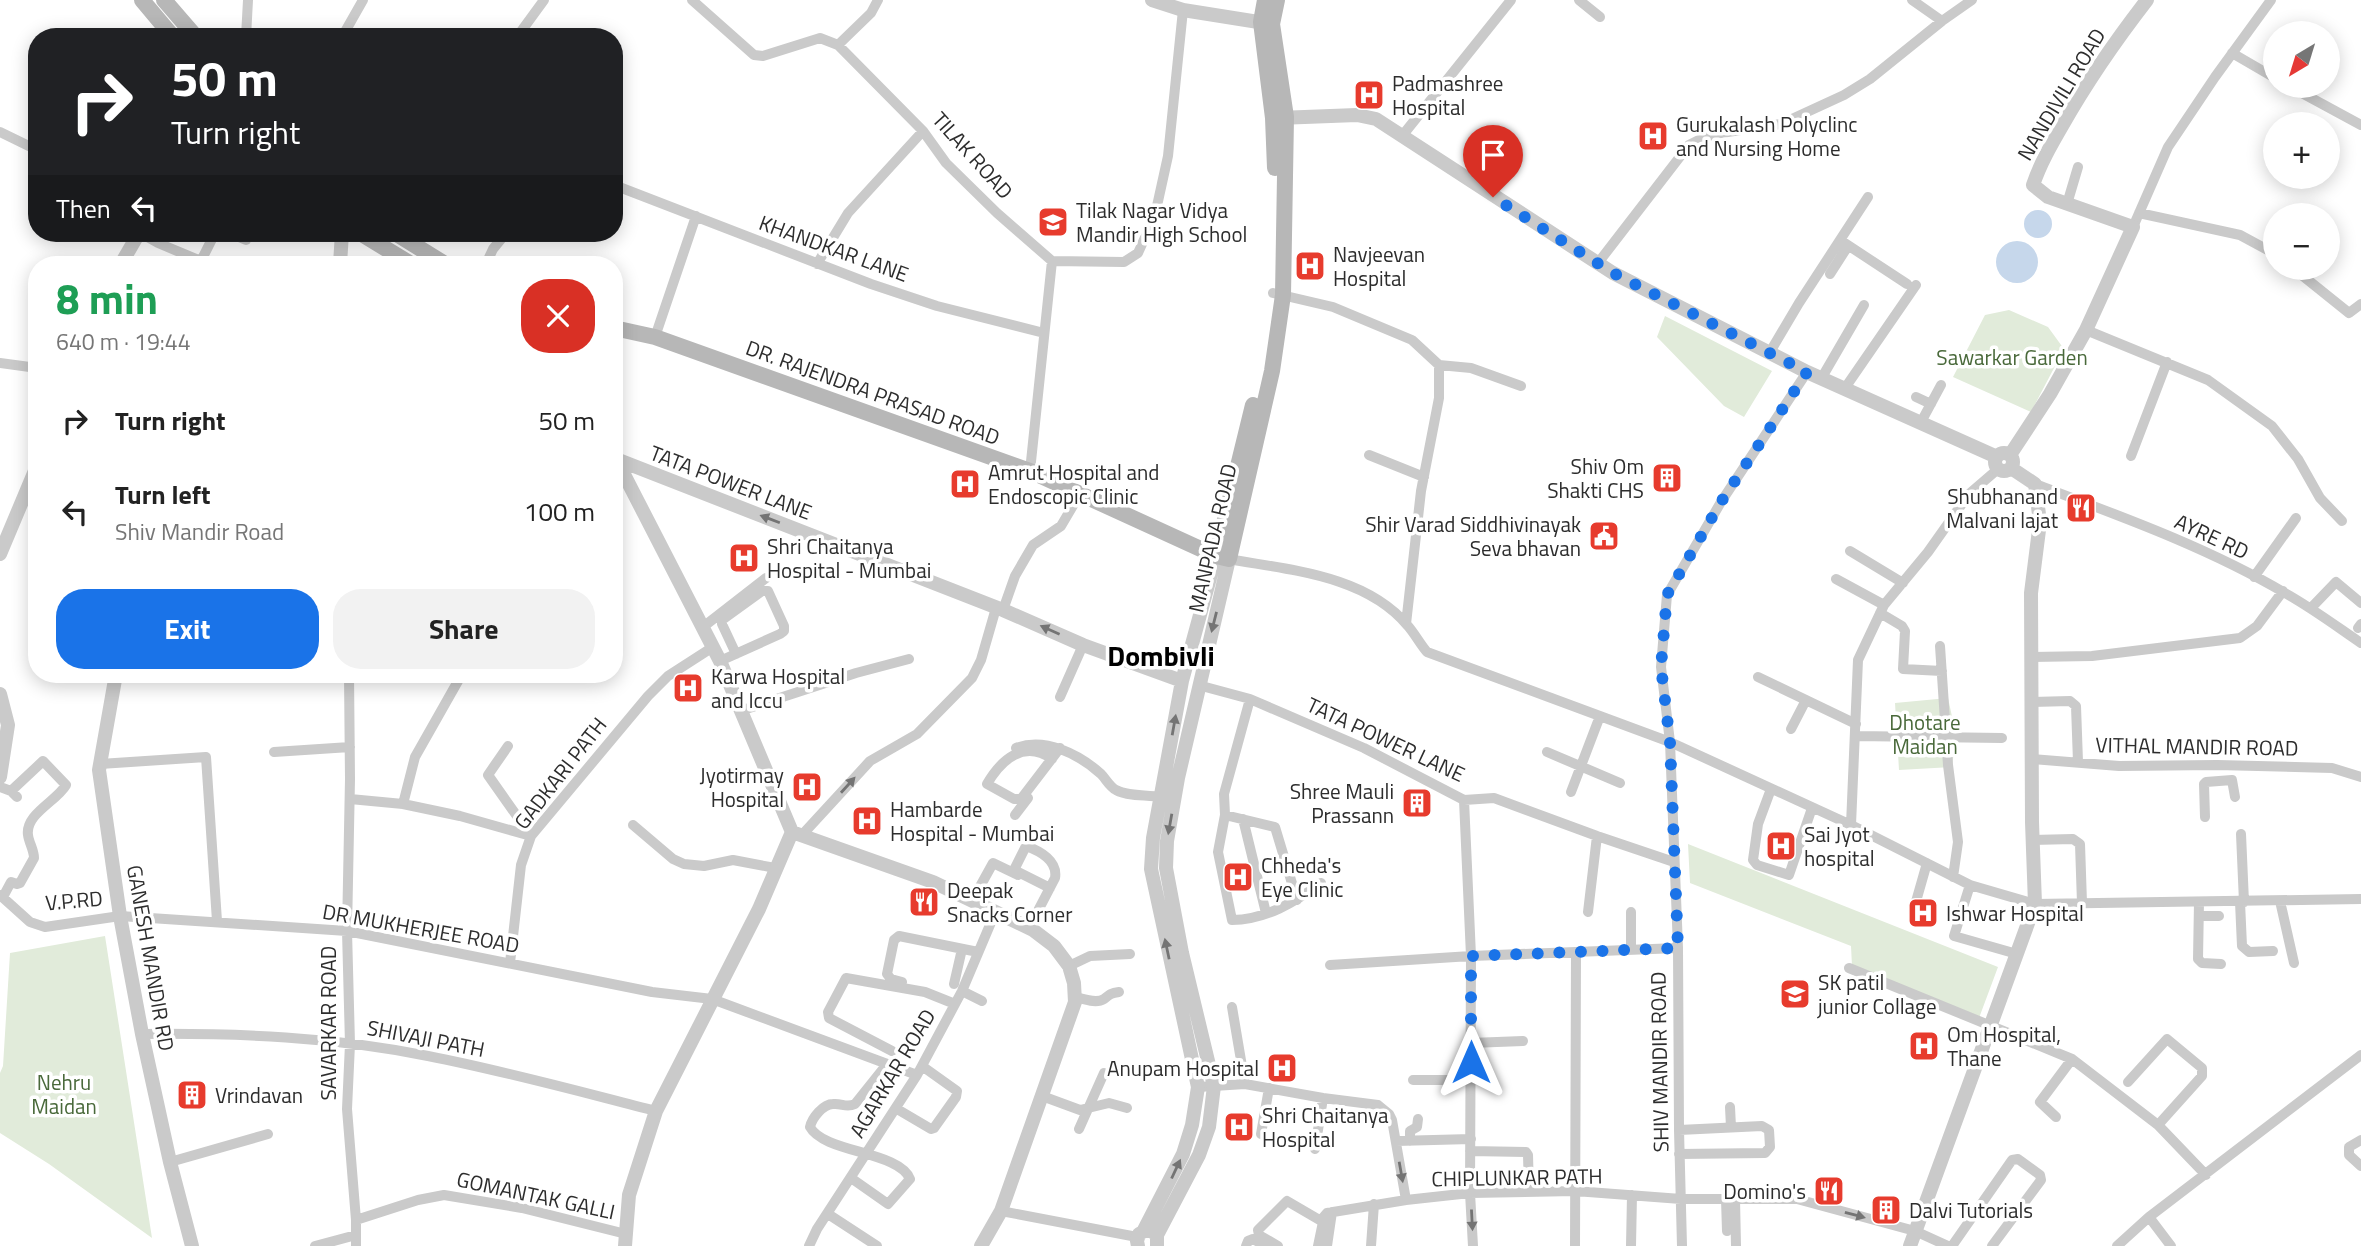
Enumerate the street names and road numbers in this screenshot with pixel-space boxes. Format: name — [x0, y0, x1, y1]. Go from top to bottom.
street label: NANDIVILI ROAD — [2009, 22, 2113, 166]
street label: TILAK ROAD — [925, 104, 1021, 206]
street label: KHANDKAR LANE — [755, 206, 913, 290]
street label: DR. RAJENDRA PRASAD ROAD — [741, 331, 1005, 453]
street label: TATA POWER LANE — [645, 436, 817, 528]
street label: MANPADA ROAD — [1179, 461, 1245, 615]
street label: AYRE RD — [2170, 505, 2254, 567]
street label: TATA POWER LANE — [1302, 688, 1470, 790]
street label: GADKARI PATH — [506, 710, 614, 836]
street label: VITHAL MANDIR ROAD — [2095, 728, 2299, 764]
street label: GANESH MANDIR RD — [119, 862, 183, 1054]
street label: V.P.RD — [44, 882, 104, 918]
street label: DR MUKHERJEE ROAD — [320, 895, 522, 961]
street label: SAVARKAR ROAD — [312, 946, 344, 1100]
street label: SHIV MANDIR ROAD — [1641, 971, 1677, 1153]
street label: AGARKAR ROAD — [841, 1002, 943, 1144]
street label: SHIVAJI PATH — [364, 1011, 488, 1065]
street label: CHIPLUNKAR PATH — [1431, 1160, 1603, 1194]
street label: GOMANTAK GALLI — [454, 1163, 618, 1227]

